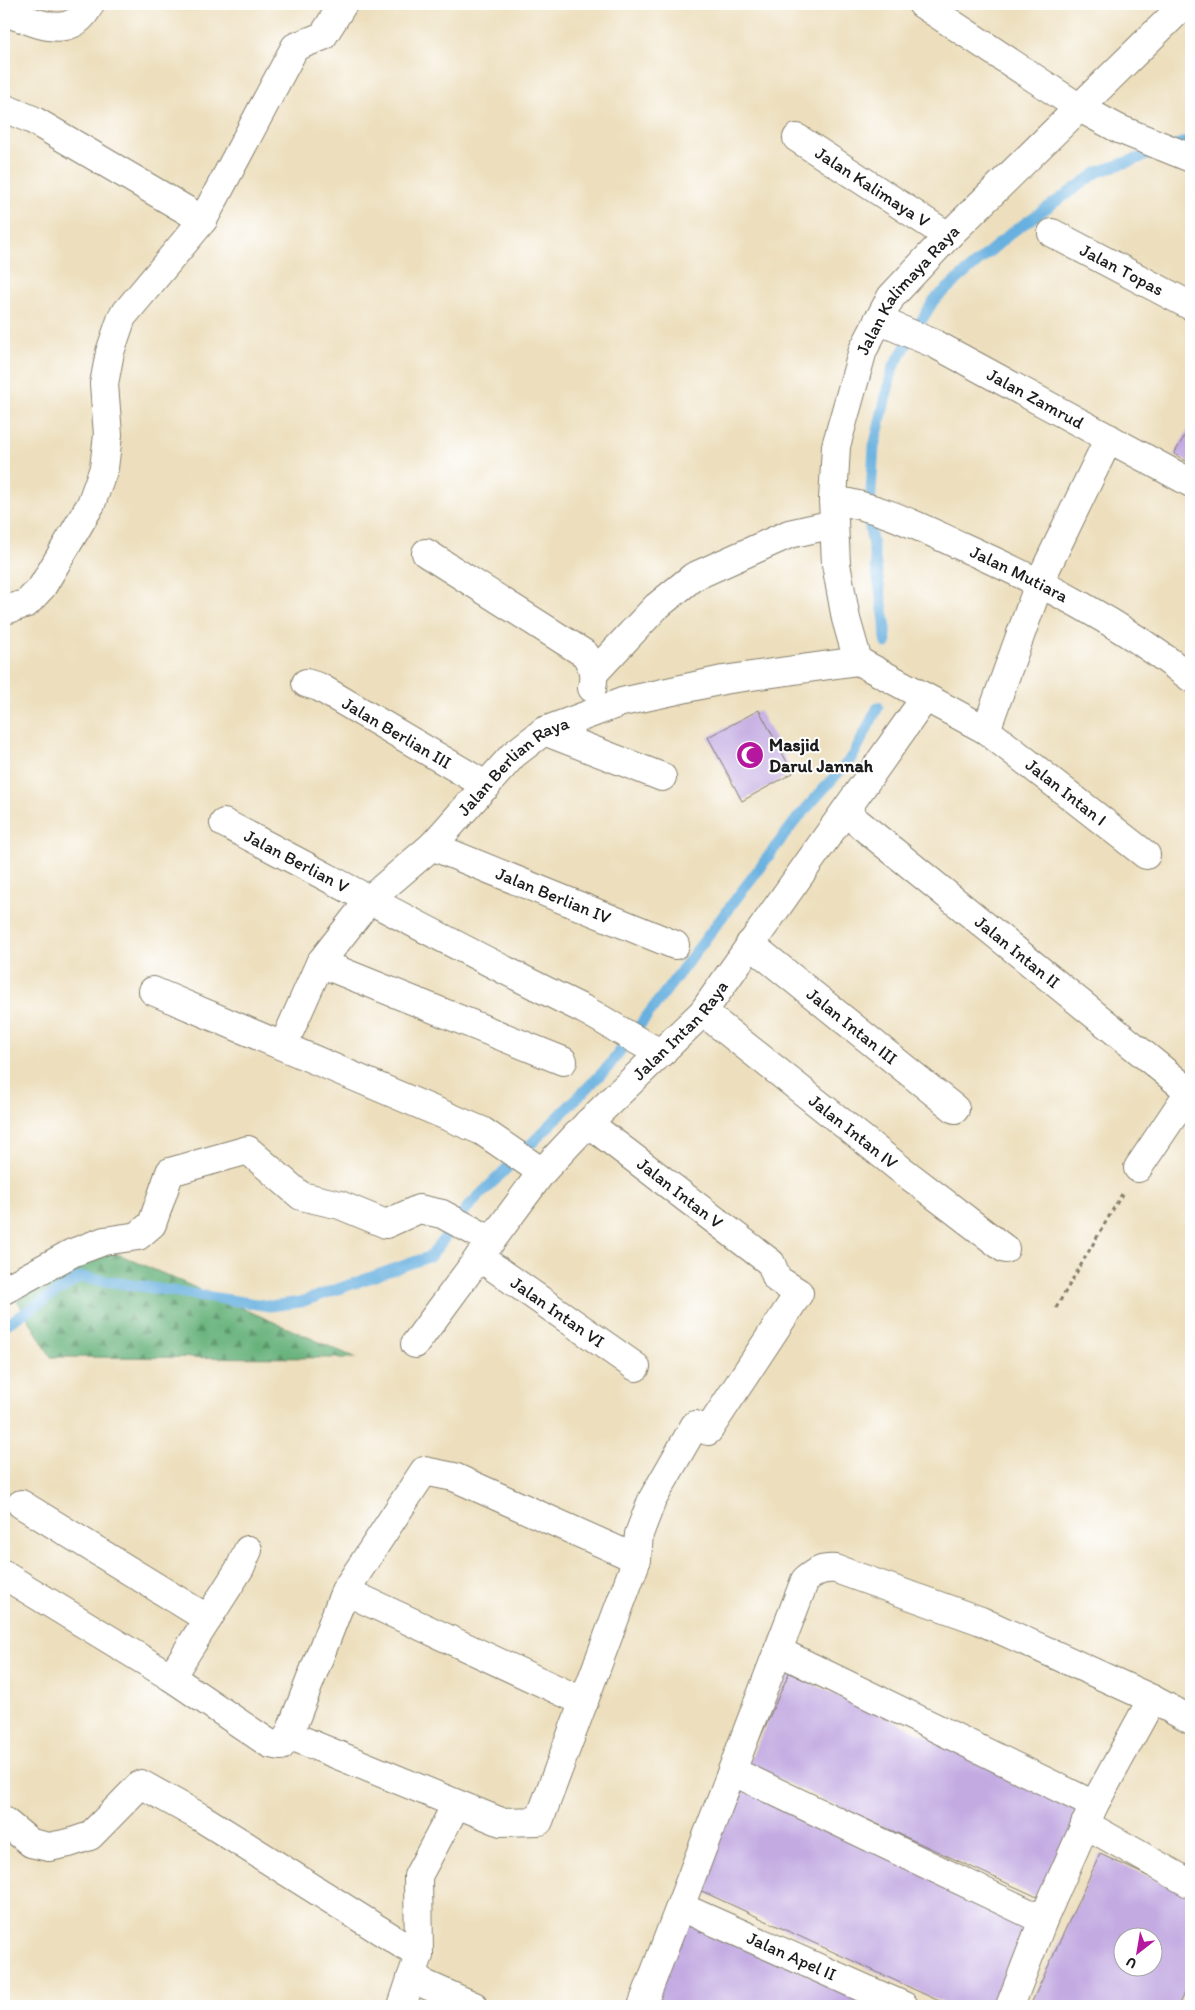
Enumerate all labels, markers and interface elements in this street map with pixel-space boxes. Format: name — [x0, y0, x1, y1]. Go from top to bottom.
street label: Jalan Kalimaya V — [811, 142, 934, 232]
street label: Jalan Kalimaya Raya — [851, 220, 964, 357]
street label: Jalan Topas — [1076, 239, 1168, 301]
street label: Jalan Zamrud — [983, 363, 1088, 434]
street label: Jalan Mutiara — [967, 541, 1073, 608]
street label: Jalan Berlian III — [338, 692, 455, 774]
street label: Jalan Berlian Raya — [453, 711, 573, 821]
place label: Masjid Darul Jannah — [769, 734, 874, 777]
mosque icon: Masjid Darul Jannah — [735, 740, 765, 770]
street label: Jalan Intan I — [1021, 754, 1111, 830]
street label: Jalan Berlian V — [240, 824, 353, 898]
street label: Jalan Berlian IV — [493, 862, 614, 929]
street label: Jalan Intan II — [970, 911, 1065, 993]
street label: Jalan Intan Raya — [628, 976, 733, 1085]
street label: Jalan Intan III — [802, 983, 902, 1069]
street label: Jalan Intan IV — [804, 1089, 902, 1174]
street label: Jalan Intan V — [633, 1153, 728, 1234]
street label: Jalan Intan VI — [506, 1272, 609, 1353]
street label: Jalan Apel II — [743, 1927, 840, 1986]
north arrow — [1112, 1928, 1162, 1978]
text: U — [1123, 1953, 1140, 1972]

